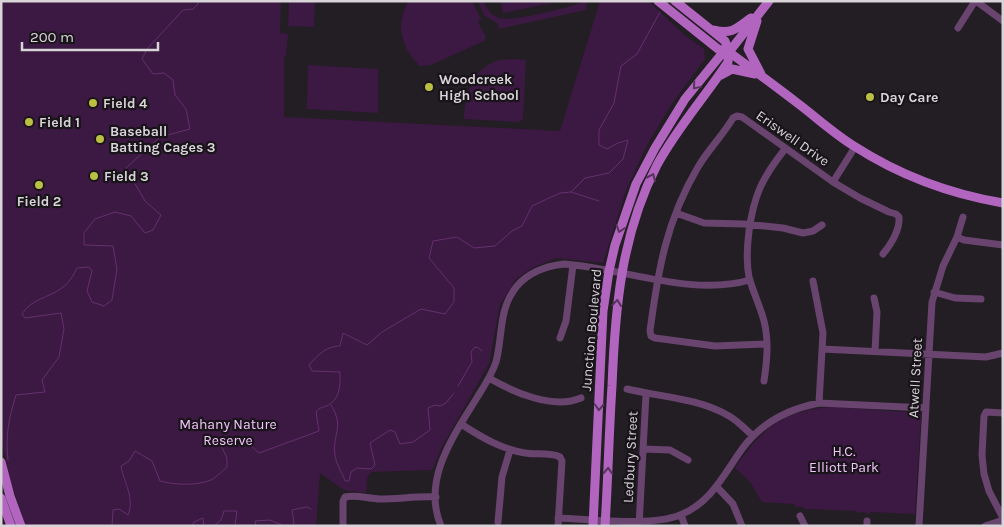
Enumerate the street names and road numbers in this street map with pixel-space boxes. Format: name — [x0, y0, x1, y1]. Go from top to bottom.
street label: Eriswell Drive — [753, 107, 833, 170]
street label: Junction Boulevard — [578, 268, 605, 392]
street label: Atwell Street — [905, 338, 926, 419]
street label: Ledbury Street — [620, 411, 641, 503]

